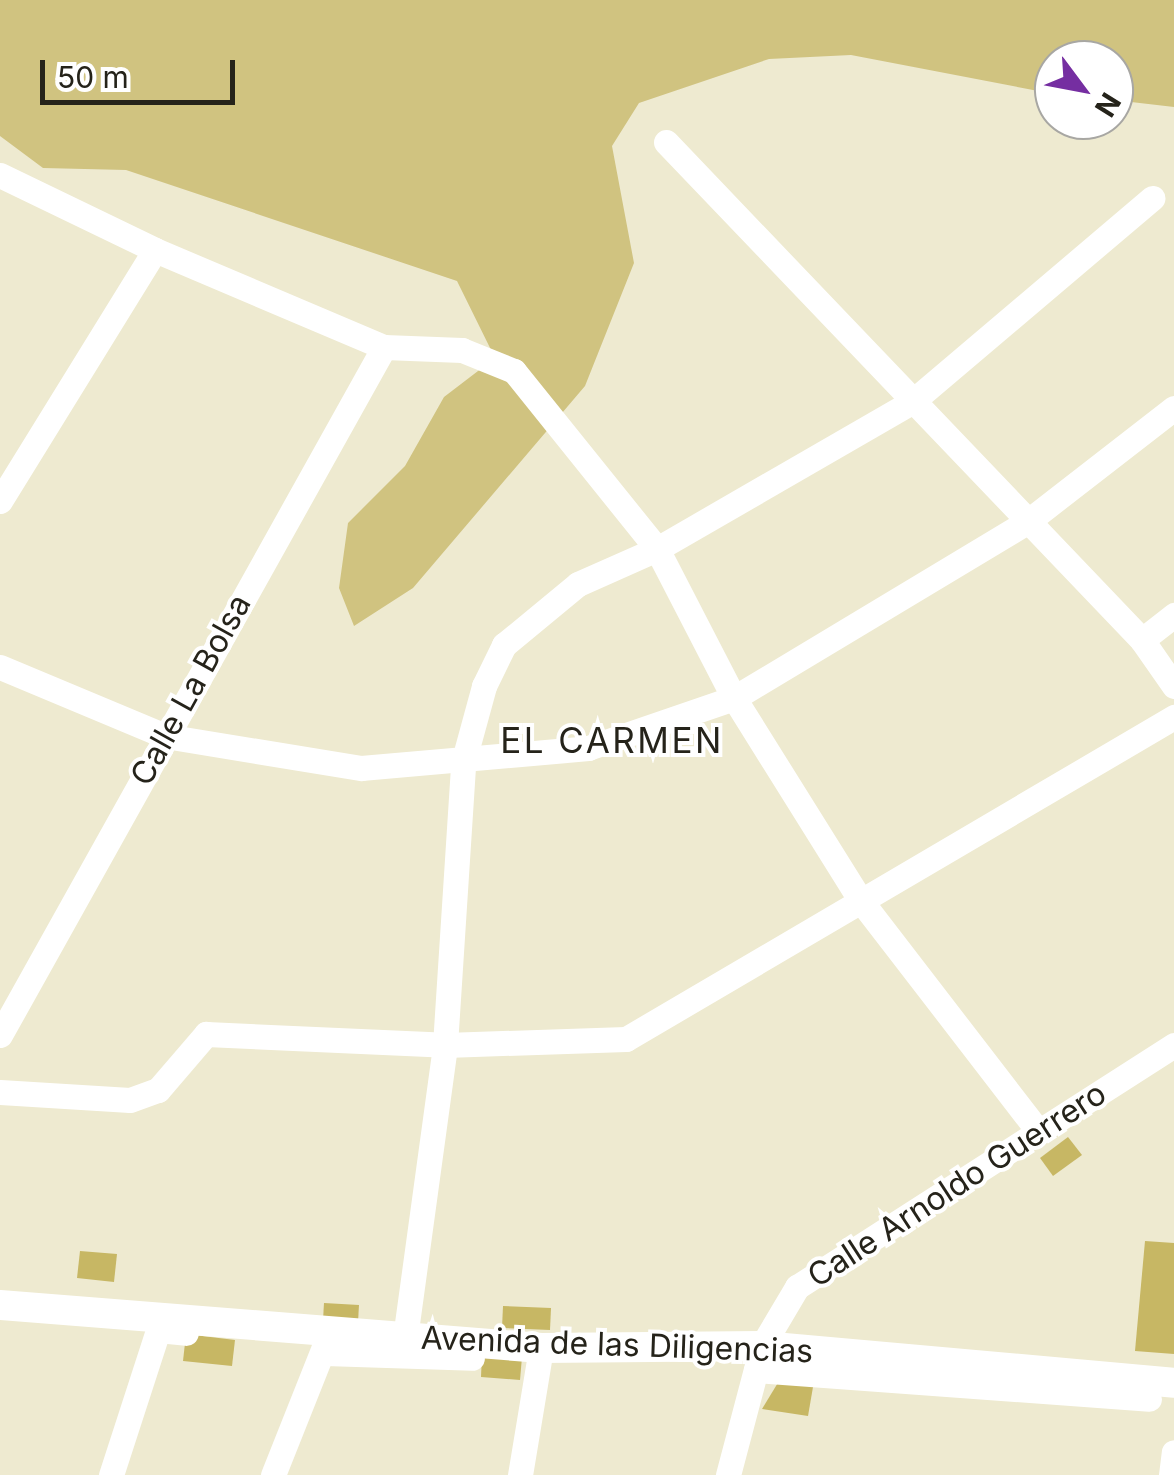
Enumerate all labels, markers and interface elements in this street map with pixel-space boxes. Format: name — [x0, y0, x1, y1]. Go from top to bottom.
scale bar — [45, 40, 240, 102]
north arrow — [1034, 40, 1134, 140]
text: 50 m — [57, 59, 129, 95]
text: N — [1088, 87, 1128, 123]
street label: Calle La Bolsa — [123, 588, 259, 792]
district label: EL CARMEN — [500, 719, 724, 761]
street label: Calle Arnoldo Guerrero — [801, 1074, 1113, 1296]
street label: Avenida de las Diligencias — [420, 1319, 814, 1371]

